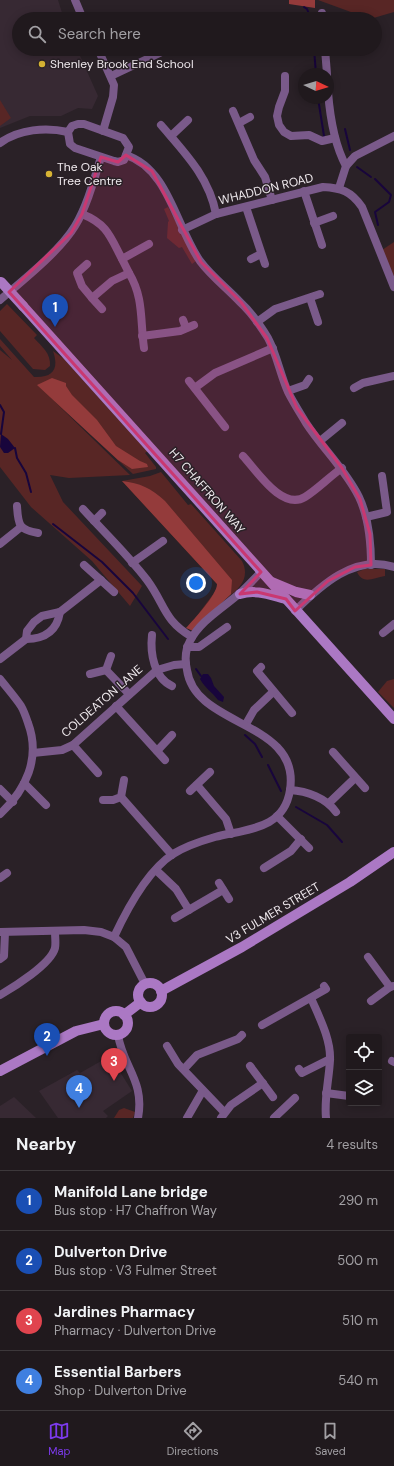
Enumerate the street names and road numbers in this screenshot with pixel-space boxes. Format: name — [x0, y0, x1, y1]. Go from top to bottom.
street label: WHADDON ROAD — [217, 169, 315, 209]
street label: H7 CHAFFRON WAY — [166, 445, 249, 537]
street label: COLDEATON LANE — [58, 661, 146, 741]
street label: V3 FULMER STREET — [223, 879, 323, 947]

